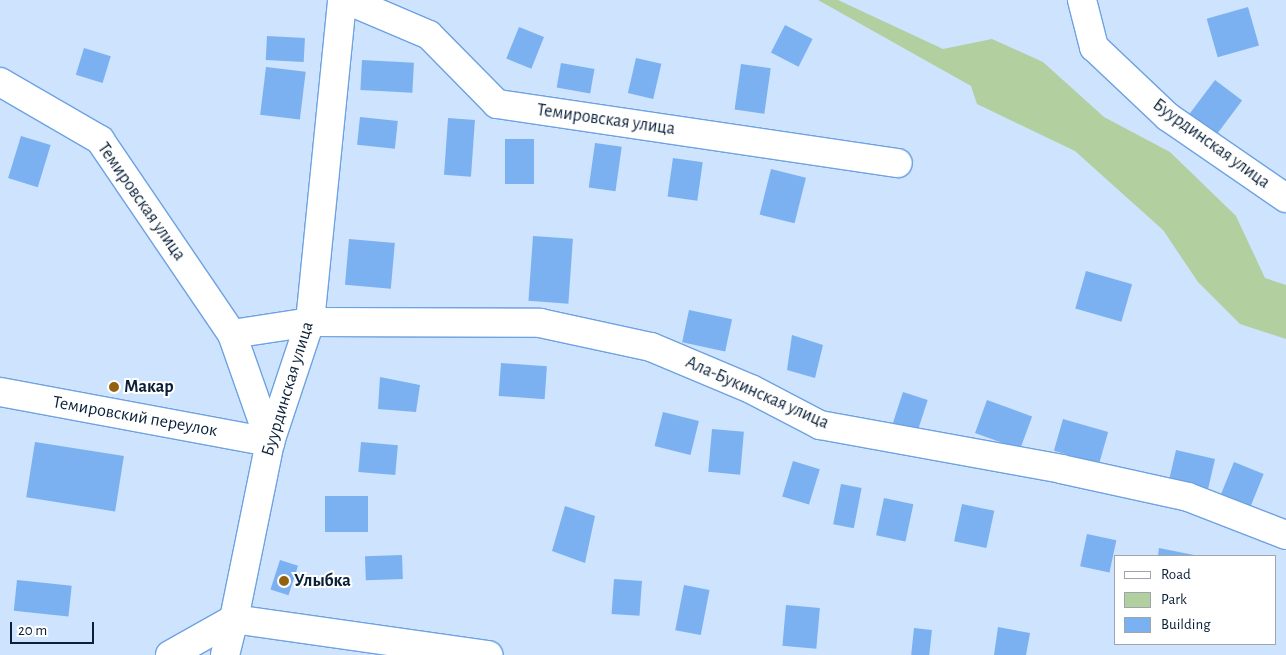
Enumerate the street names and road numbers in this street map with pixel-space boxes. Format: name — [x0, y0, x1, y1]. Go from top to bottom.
street label: Буурдинская улица — [1148, 94, 1274, 194]
street label: Темировская улица — [536, 100, 676, 140]
street label: Темировская улица — [92, 139, 190, 265]
street label: Буурдинская улица — [257, 319, 319, 459]
street label: Ала-Букинская улица — [682, 352, 832, 434]
street label: Темировский переулок — [51, 392, 219, 442]

